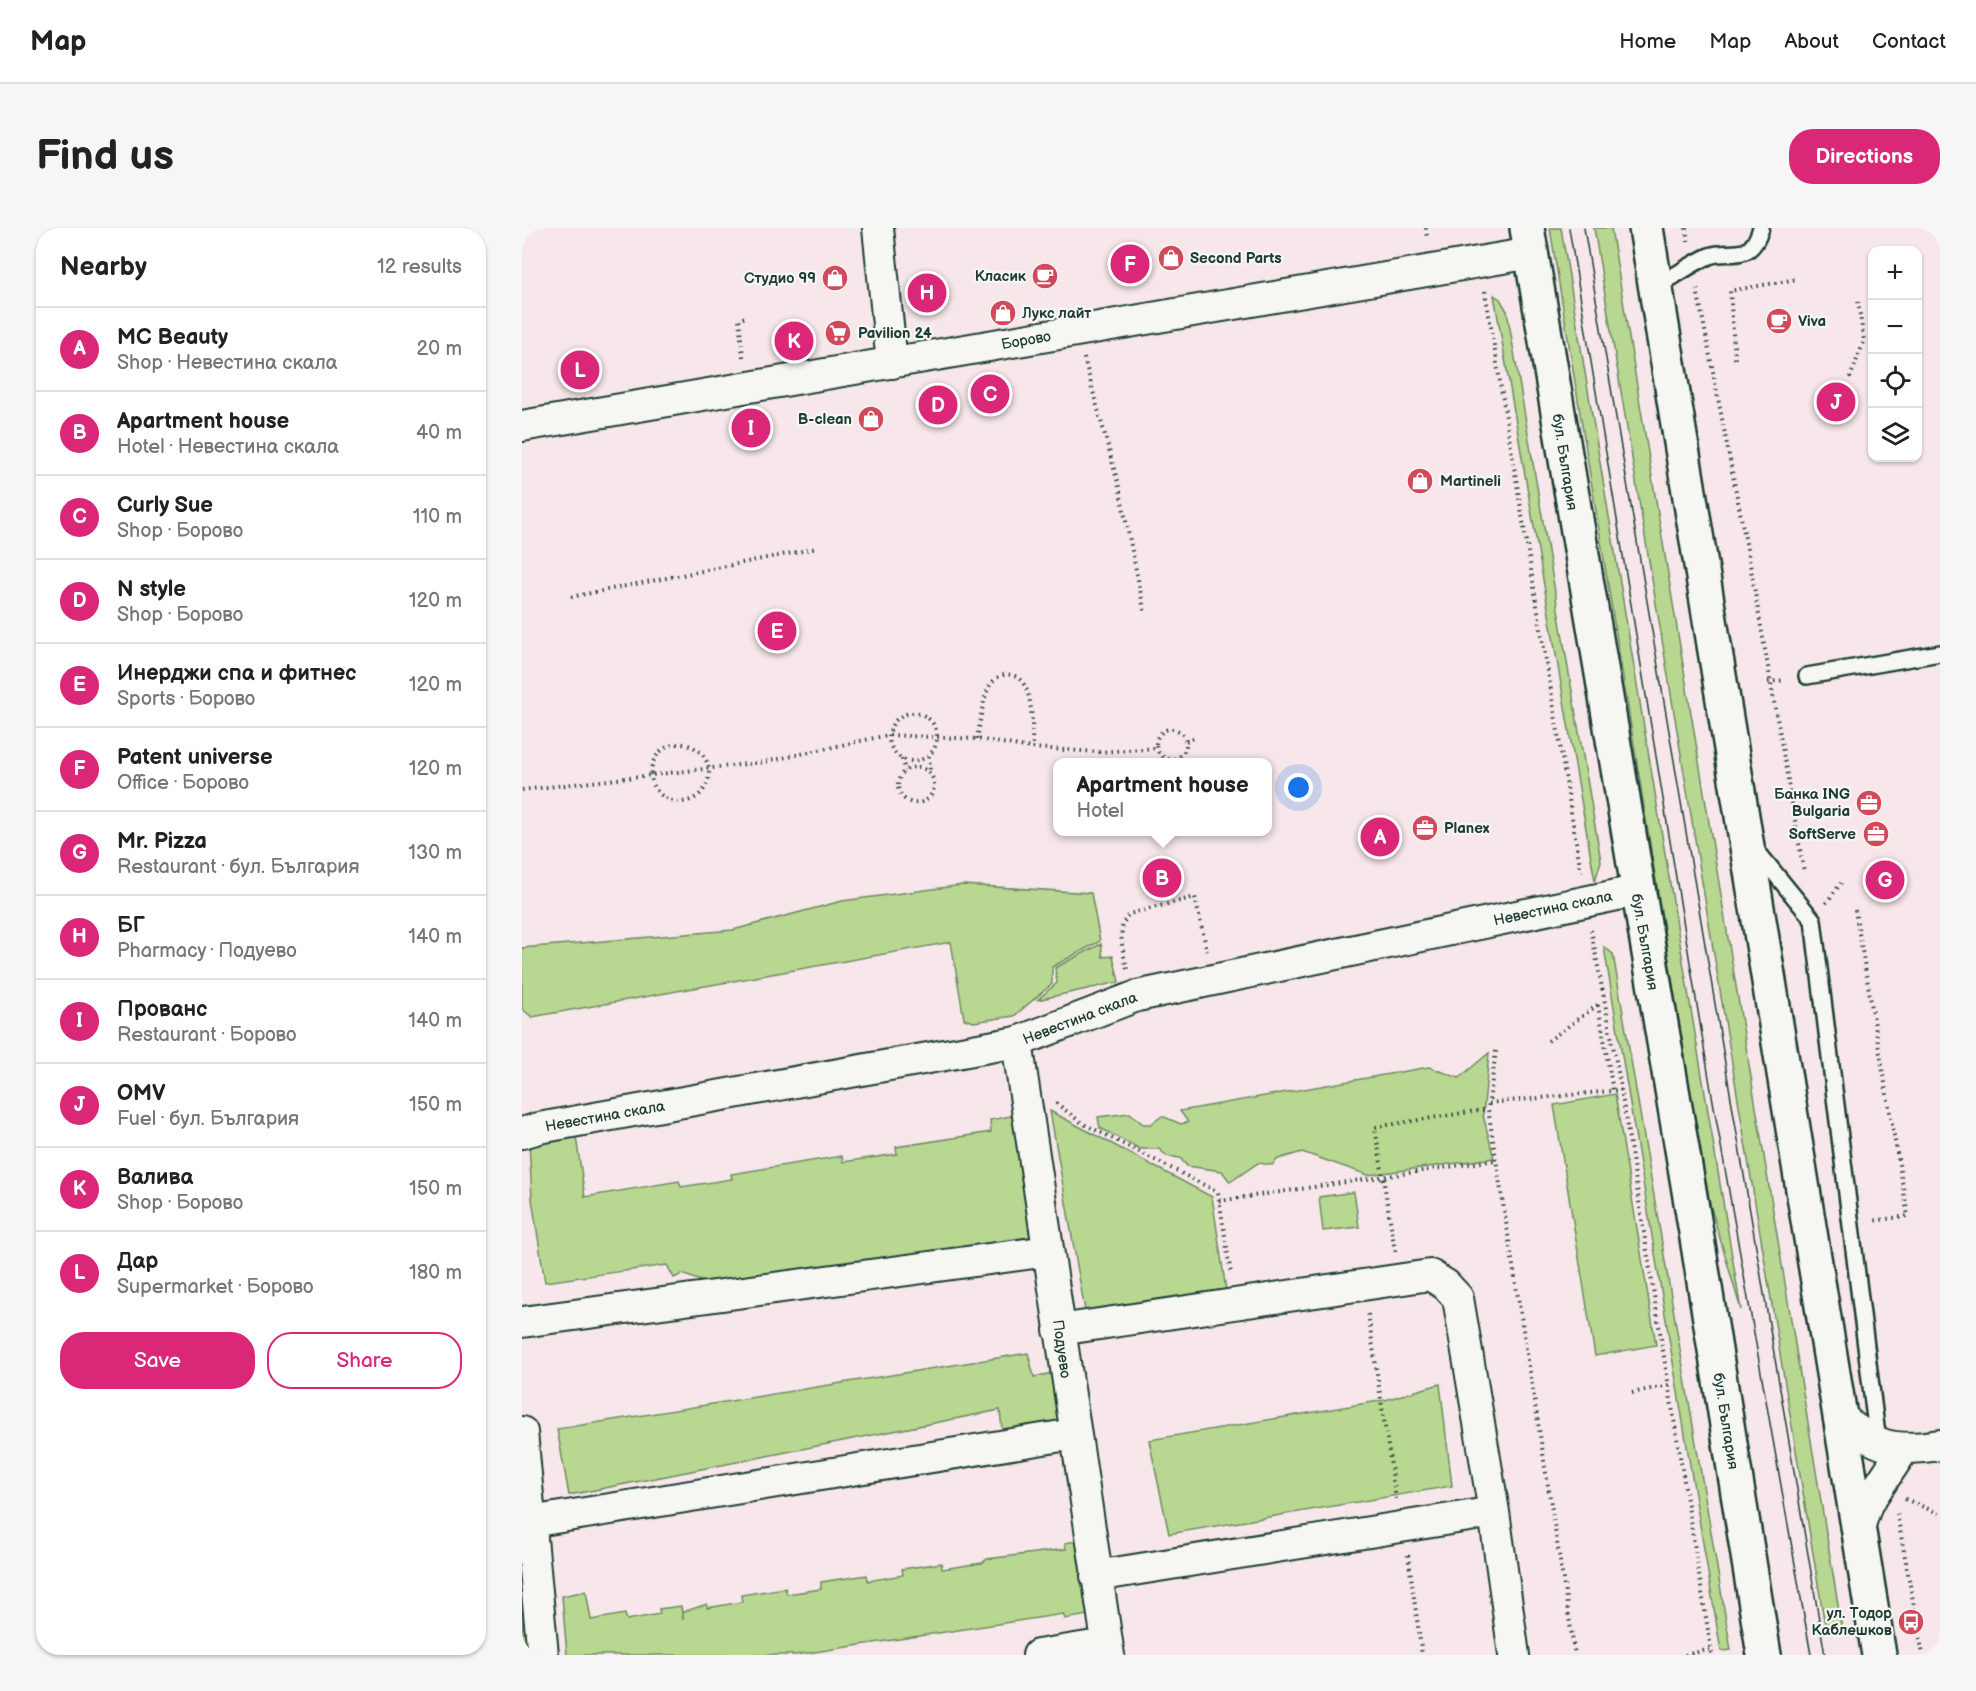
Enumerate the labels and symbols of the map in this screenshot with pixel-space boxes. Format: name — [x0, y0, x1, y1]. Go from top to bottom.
pin: F — [1110, 242, 1150, 286]
shop icon: Second Parts — [1156, 243, 1186, 273]
place label: Second Parts — [1190, 249, 1282, 268]
cafe icon: Класик — [1030, 261, 1060, 291]
shop icon: Студио 99 — [820, 263, 850, 293]
place label: Класик — [975, 267, 1027, 286]
place label: Студио 99 — [744, 269, 816, 288]
pin: H — [908, 270, 946, 316]
shop icon: Лукс лайт — [988, 298, 1018, 328]
place label: Лукс лайт — [1021, 304, 1092, 323]
cafe icon: Viva — [1764, 306, 1794, 336]
place label: Viva — [1798, 312, 1826, 331]
pin: K — [774, 318, 814, 364]
supermarket icon: Pavilion 24 — [823, 318, 853, 348]
place label: Pavilion 24 — [858, 324, 932, 343]
street label: Борово — [1000, 327, 1053, 354]
pin: L — [560, 348, 600, 392]
pin: C — [970, 372, 1010, 416]
pin: J — [1816, 380, 1856, 424]
pin: D — [918, 382, 958, 428]
shop icon: B-clean — [856, 404, 886, 434]
pin: I — [732, 406, 770, 450]
place label: B-clean — [798, 410, 852, 429]
street label: бул. България — [1547, 412, 1582, 512]
shop icon: Martineli — [1405, 466, 1435, 496]
place label: Martineli — [1440, 472, 1501, 491]
pin: E — [758, 608, 796, 654]
your location — [1284, 773, 1313, 802]
place label: Банка ING Bulgaria — [1774, 785, 1850, 821]
office icon: Банка ING Bulgaria — [1854, 788, 1884, 818]
office icon: Planex — [1410, 813, 1440, 843]
pin: A — [1360, 814, 1400, 860]
place label: Planex — [1444, 819, 1490, 838]
office icon: SoftServe — [1861, 819, 1891, 849]
place label: SoftServe — [1789, 825, 1856, 844]
pin: B — [1142, 856, 1182, 900]
pin: G — [1866, 858, 1904, 902]
street label: Невестина скала — [1492, 887, 1614, 930]
street label: бул. България — [1627, 892, 1662, 992]
street label: Невестина скала — [1020, 988, 1140, 1049]
street label: Невестина скала — [544, 1097, 667, 1136]
street label: Подуево — [1048, 1319, 1075, 1380]
street label: бул. България — [1708, 1371, 1743, 1471]
place label: ул. Тодор Каблешков — [1811, 1604, 1892, 1640]
bus stop icon: ул. Тодор Каблешков — [1896, 1607, 1926, 1637]

